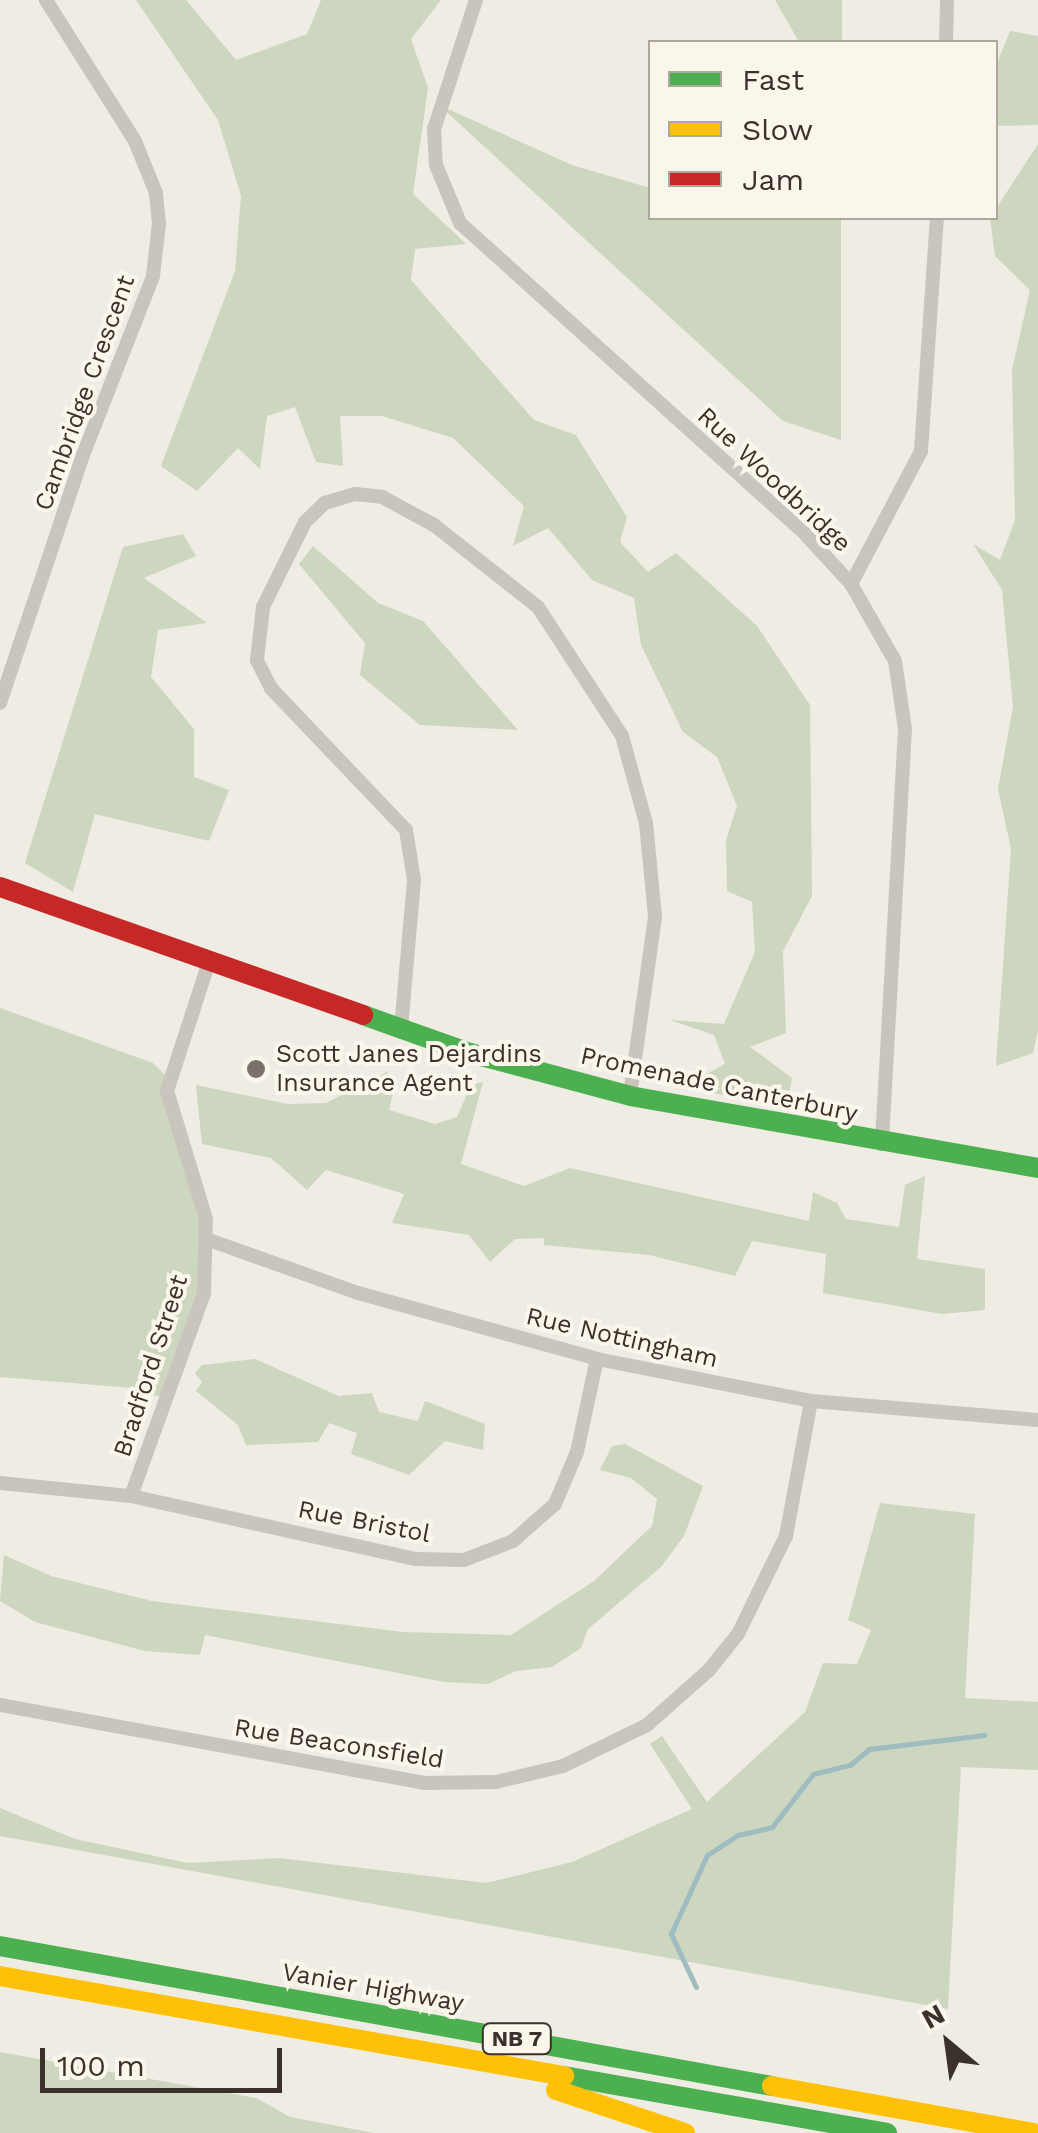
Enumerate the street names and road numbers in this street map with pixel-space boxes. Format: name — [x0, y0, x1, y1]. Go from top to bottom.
street label: Cambridge Crescent — [28, 271, 142, 515]
street label: Rue Woodbridge — [691, 401, 857, 559]
street label: Promenade Canterbury — [578, 1041, 860, 1129]
street label: Bradford Street — [107, 1271, 195, 1461]
street label: Rue Nottingham — [523, 1301, 721, 1375]
street label: Rue Bristol — [295, 1494, 433, 1550]
street label: Rue Beaconsfield — [232, 1713, 446, 1775]
street label: Vanier Highway — [279, 1957, 467, 2019]
road number: NB 7 — [480, 2022, 554, 2056]

